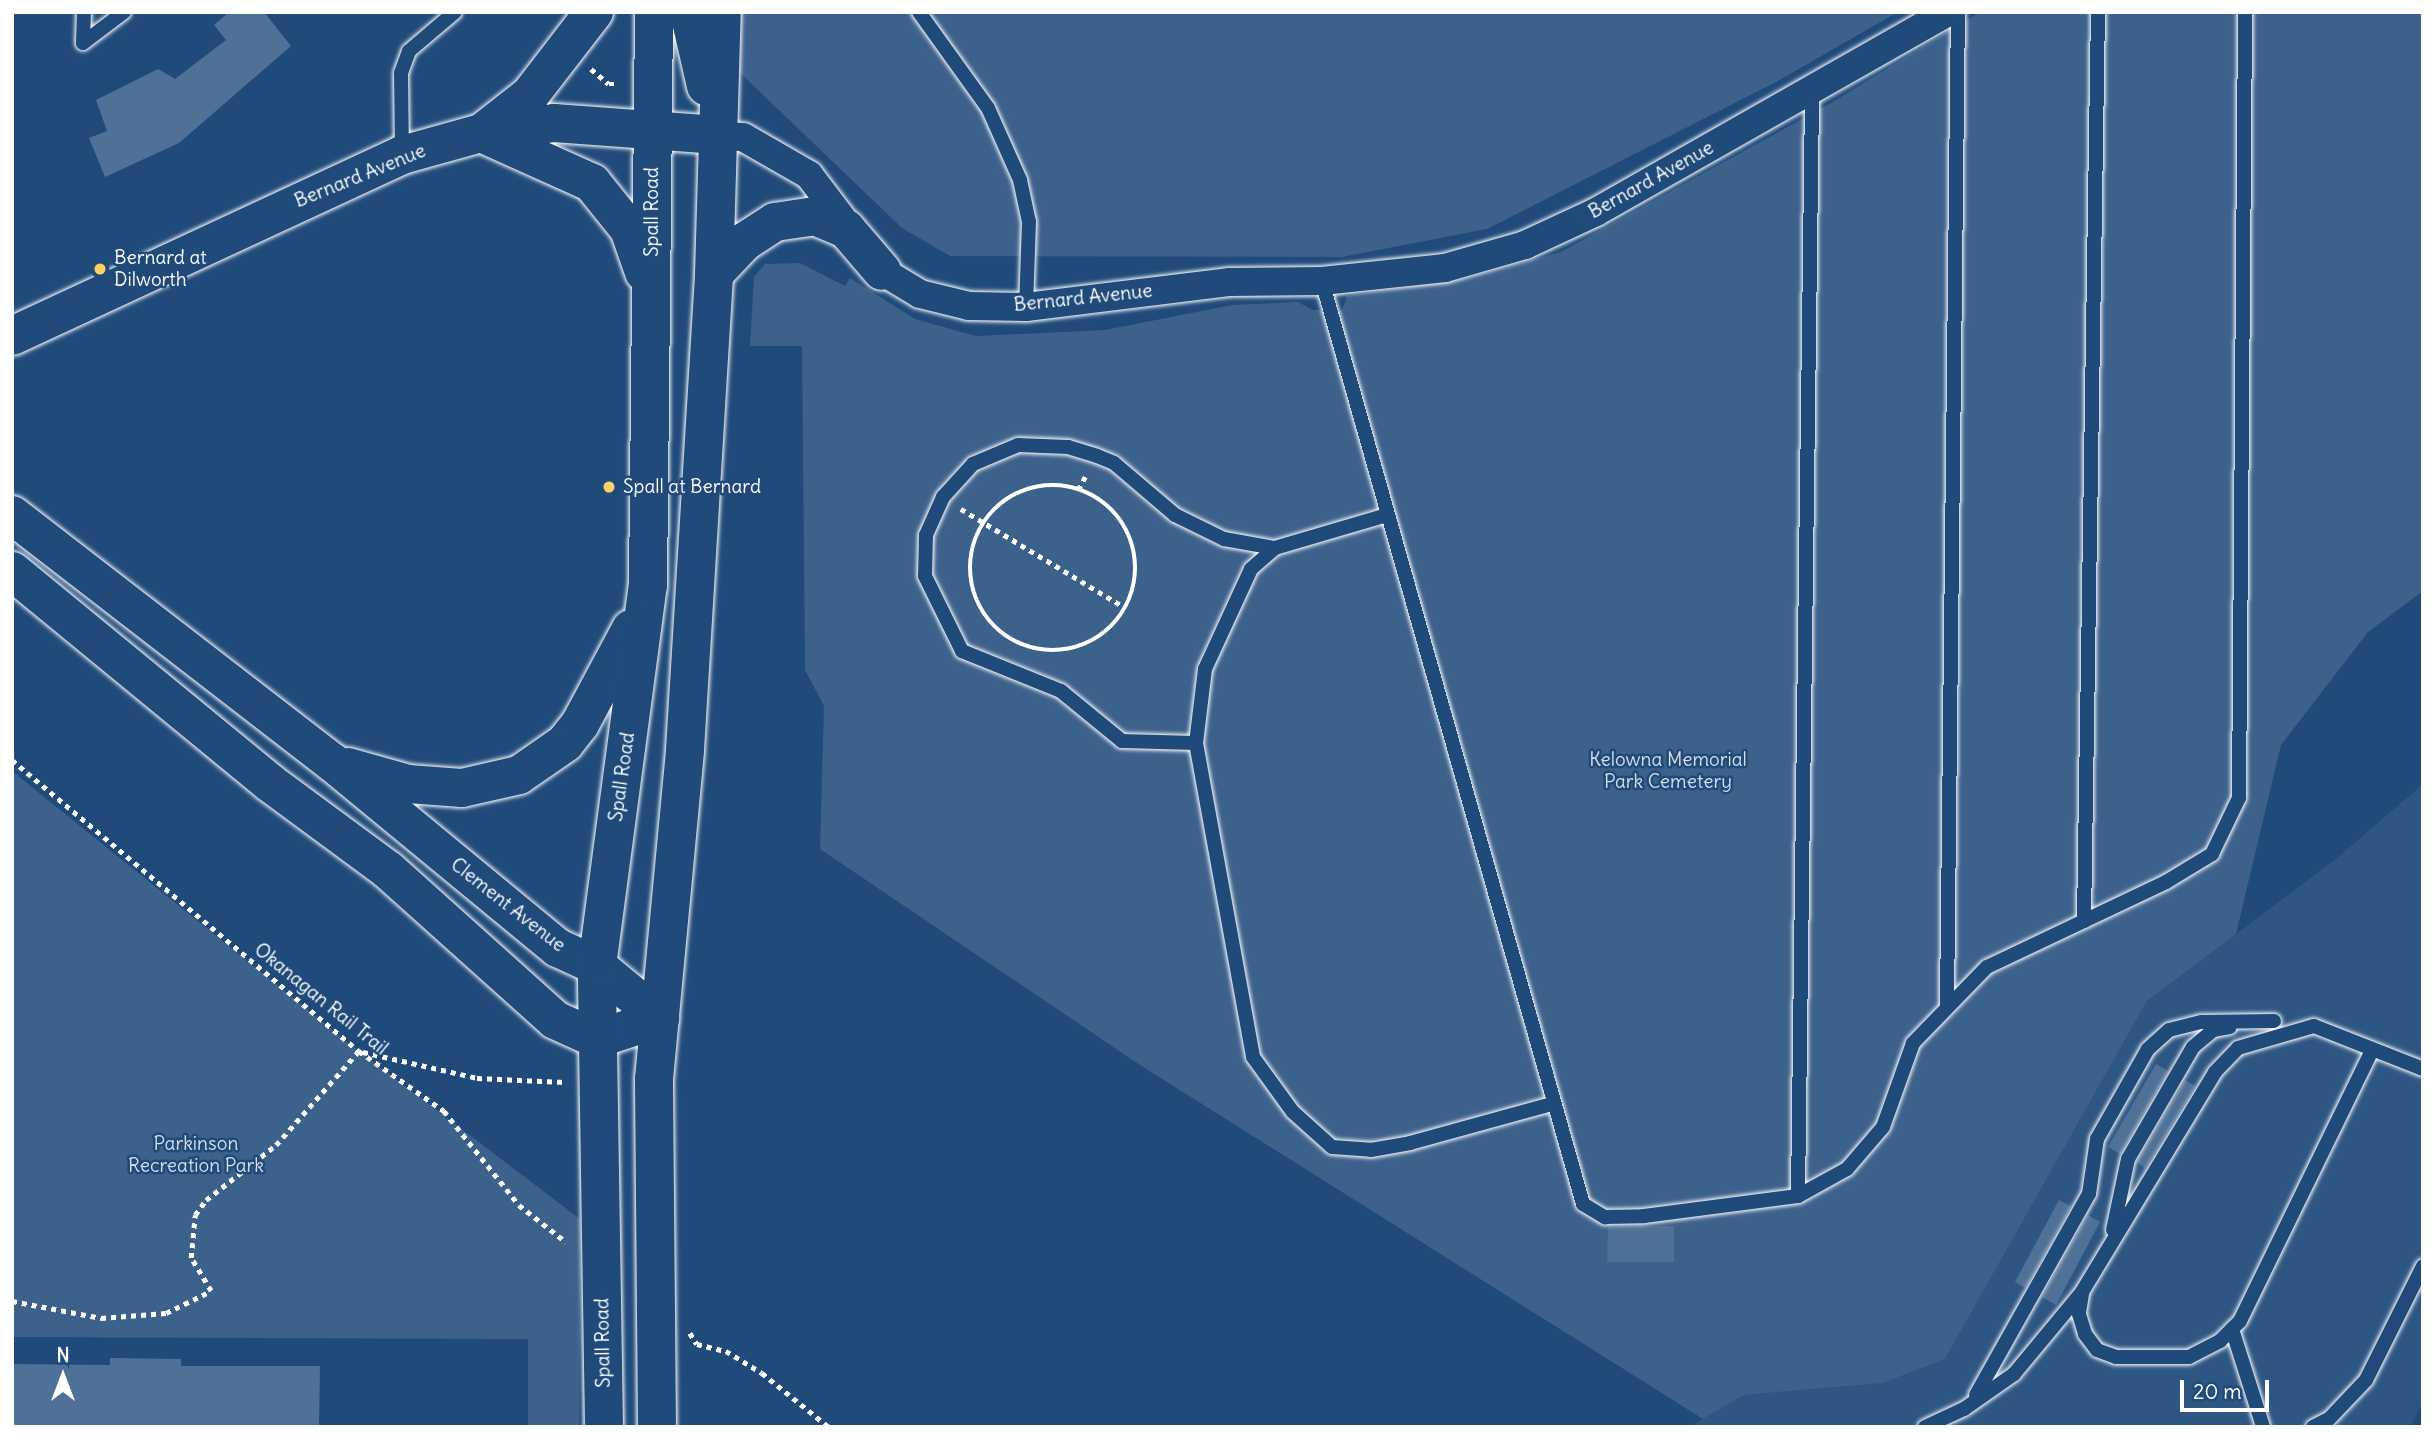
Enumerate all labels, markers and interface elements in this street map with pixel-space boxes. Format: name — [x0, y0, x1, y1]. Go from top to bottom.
street label: Bernard Avenue — [1585, 136, 1717, 224]
street label: Bernard Avenue — [291, 139, 429, 213]
street label: Spall Road — [641, 167, 663, 257]
place label: Bernard at Dilworth — [114, 247, 207, 291]
marker: Bernard at Dilworth — [92, 261, 108, 277]
street label: Bernard Avenue — [1013, 279, 1153, 317]
place label: Spall at Bernard — [623, 476, 761, 498]
marker: Spall at Bernard — [601, 479, 617, 495]
street label: Spall Road — [604, 731, 640, 823]
park label: Kelowna Memorial Park Cemetery — [1589, 749, 1747, 793]
street label: Clement Avenue — [446, 853, 570, 957]
street label: Okanagan Rail Trail — [250, 938, 392, 1060]
park label: Parkinson Recreation Park — [128, 1133, 264, 1177]
street label: Spall Road — [591, 1298, 615, 1388]
north arrow — [28, 1341, 98, 1411]
text: N — [56, 1343, 70, 1367]
scale bar — [2183, 1366, 2272, 1410]
text: 20 m — [2193, 1378, 2242, 1405]

